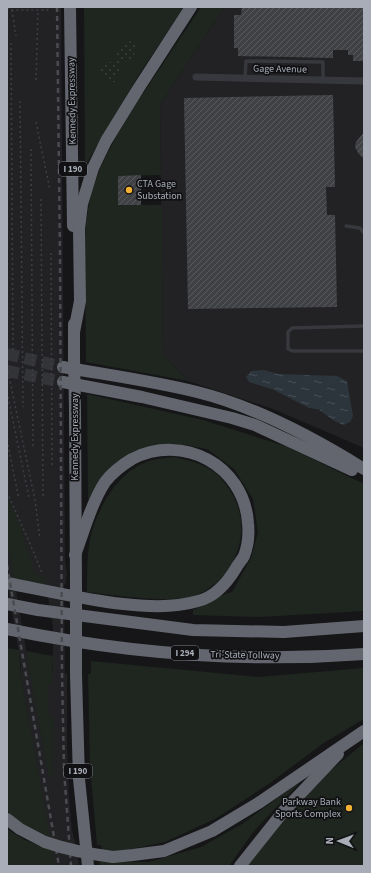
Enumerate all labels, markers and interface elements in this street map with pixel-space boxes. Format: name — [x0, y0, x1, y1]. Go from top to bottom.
street label: Kennedy Expressway — [64, 57, 80, 145]
street label: Gage Avenue — [253, 62, 307, 76]
road number: I 190 — [59, 162, 87, 176]
place label: CTA Gage Substation — [137, 177, 182, 203]
marker: CTA Gage Substation — [124, 185, 134, 195]
street label: Kennedy Expressway — [68, 393, 82, 481]
road number: I 294 — [171, 646, 199, 660]
street label: Tri-State Tollway — [210, 647, 280, 663]
road number: I 190 — [64, 764, 92, 778]
place label: Parkway Bank Sports Complex — [275, 795, 342, 821]
marker: Parkway Bank Sports Complex — [344, 803, 354, 813]
north arrow — [319, 821, 359, 861]
text: N — [322, 837, 337, 845]

